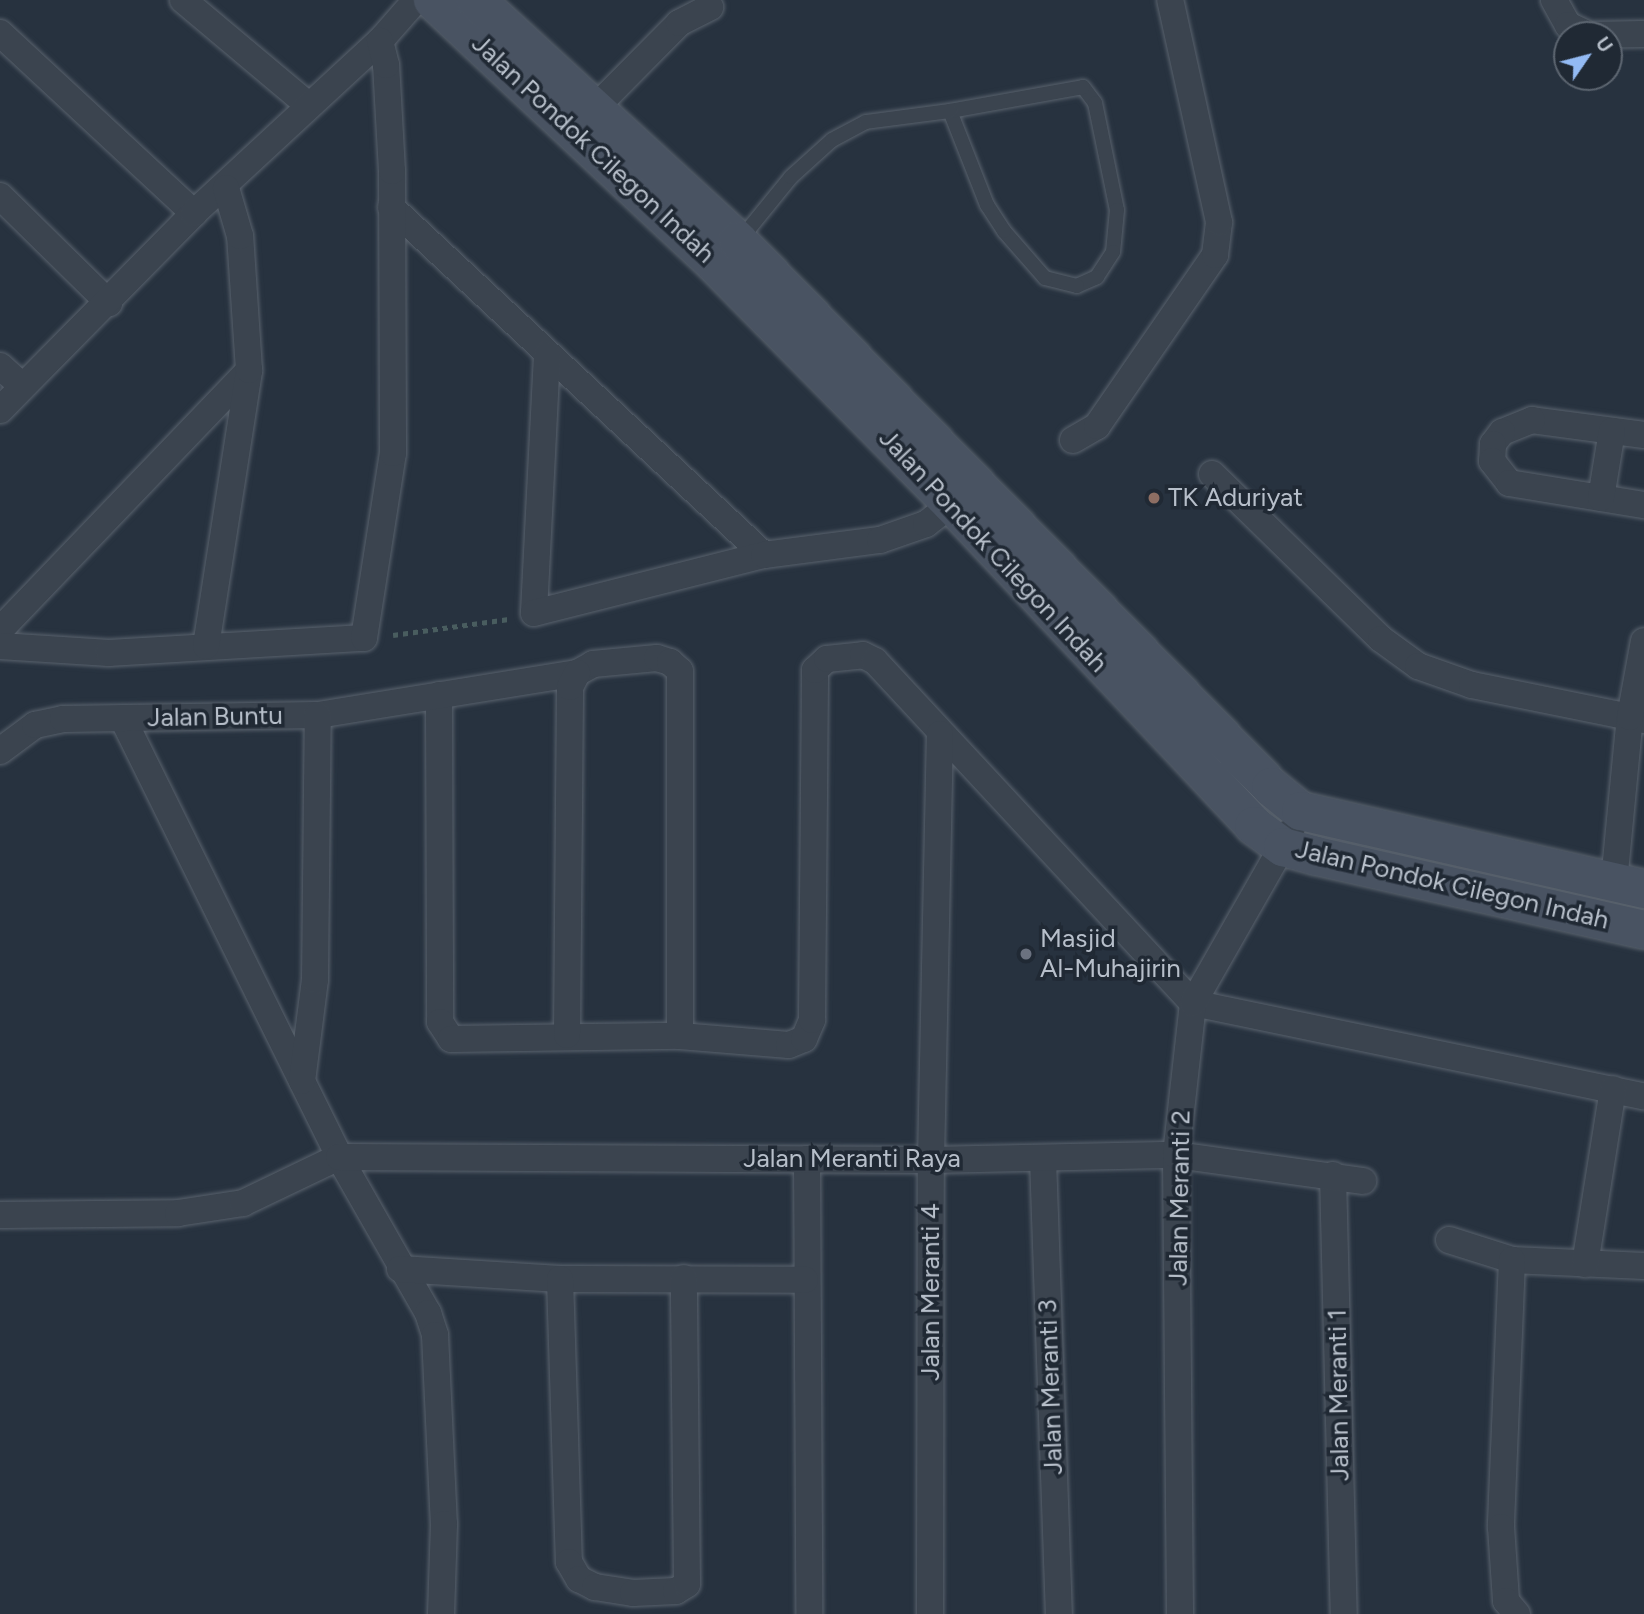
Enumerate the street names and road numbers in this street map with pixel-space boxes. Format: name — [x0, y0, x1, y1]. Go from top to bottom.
street label: Jalan Pondok Cilegon Indah — [465, 28, 721, 270]
street label: Jalan Pondok Cilegon Indah — [872, 423, 1114, 679]
street label: Jalan Buntu — [147, 700, 283, 734]
street label: Jalan Pondok Cilegon Indah — [1292, 834, 1612, 936]
street label: Jalan Meranti 2 — [1163, 1110, 1197, 1286]
street label: Jalan Meranti Raya — [743, 1143, 961, 1175]
street label: Jalan Meranti 4 — [915, 1203, 947, 1381]
street label: Jalan Meranti 3 — [1032, 1299, 1070, 1475]
street label: Jalan Meranti 1 — [1322, 1309, 1356, 1481]

